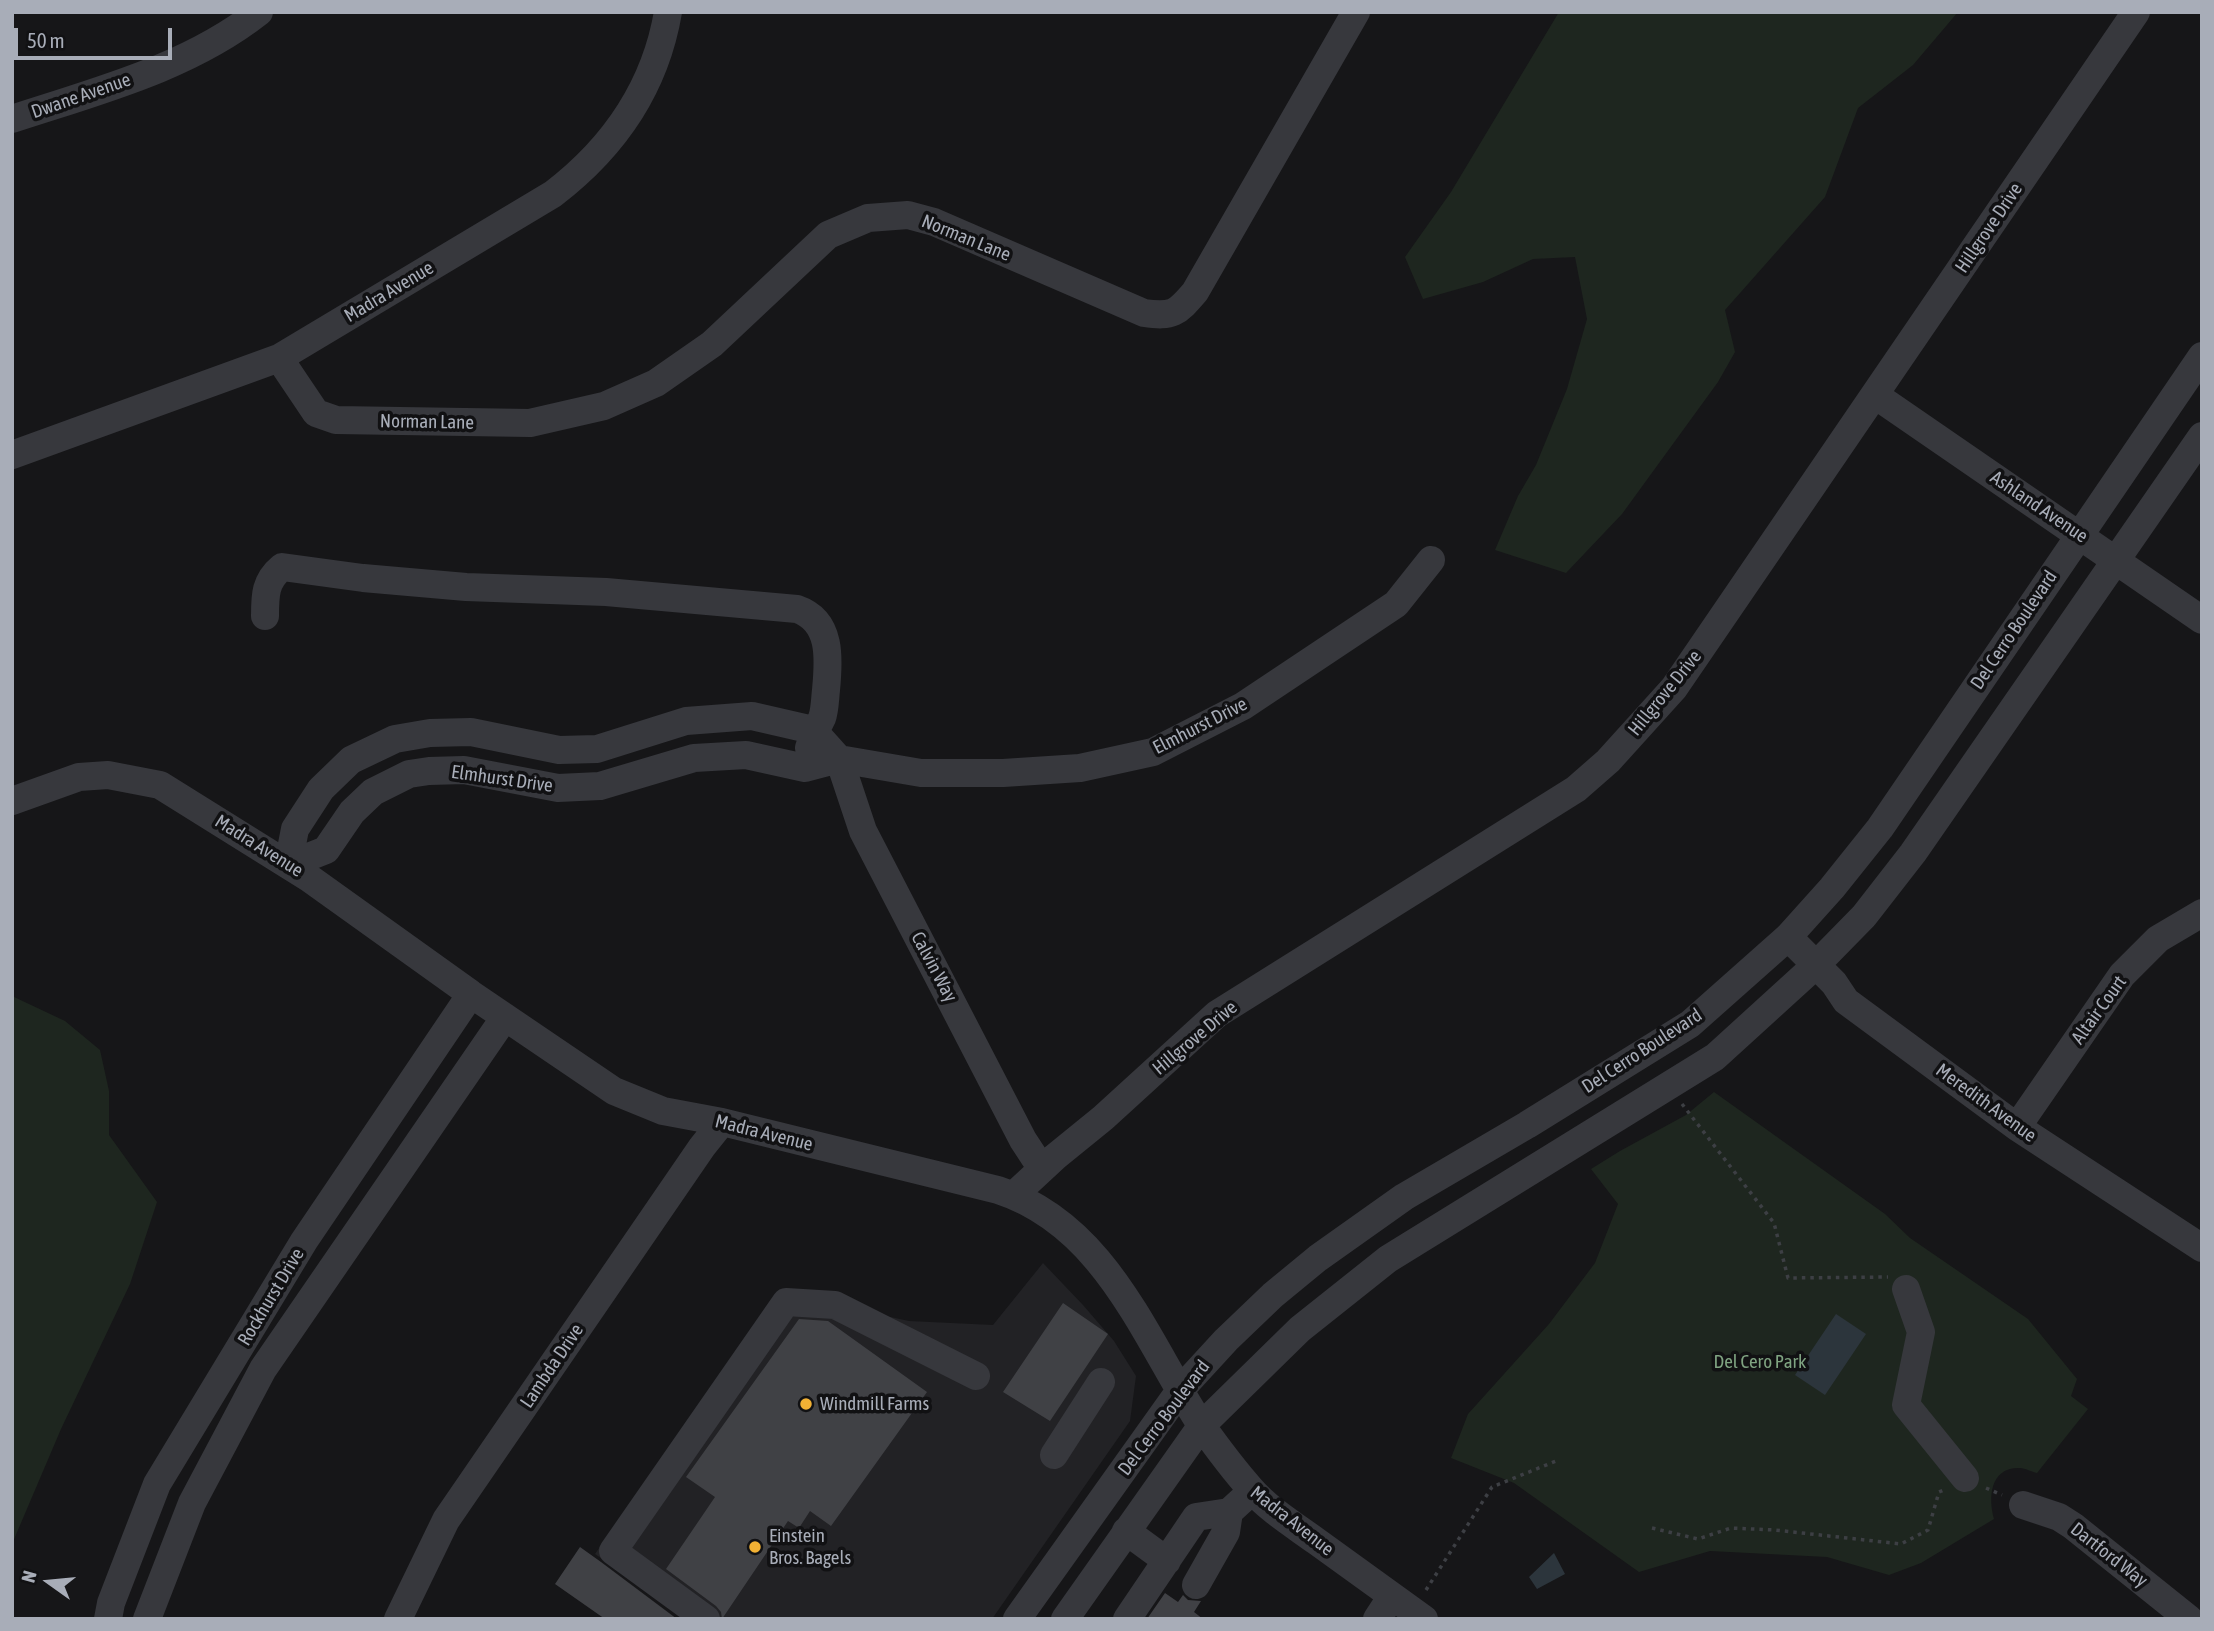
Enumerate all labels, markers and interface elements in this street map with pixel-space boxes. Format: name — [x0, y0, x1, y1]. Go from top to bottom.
scale bar — [18, 14, 175, 58]
text: 50 m — [27, 28, 65, 52]
street label: Dwane Avenue — [28, 68, 134, 124]
street label: Hillgrove Drive — [1951, 179, 2027, 277]
street label: Norman Lane — [918, 210, 1014, 266]
street label: Madra Avenue — [340, 257, 438, 327]
street label: Norman Lane — [380, 410, 474, 434]
street label: Ashland Avenue — [1986, 466, 2092, 548]
street label: Del Cerro Boulevard — [1966, 566, 2062, 694]
street label: Hillgrove Drive — [1624, 646, 1706, 740]
street label: Elmhurst Drive — [1149, 693, 1251, 759]
street label: Elmhurst Drive — [450, 761, 554, 797]
street label: Madra Avenue — [211, 810, 307, 882]
street label: Calvin Way — [906, 928, 962, 1006]
street label: Altair Court — [2067, 971, 2131, 1049]
street label: Hillgrove Drive — [1148, 996, 1242, 1080]
street label: Del Cerro Boulevard — [1578, 1004, 1706, 1098]
street label: Meredith Avenue — [1931, 1059, 2041, 1147]
street label: Madra Avenue — [713, 1110, 815, 1156]
street label: Rockhurst Drive — [233, 1244, 309, 1350]
street label: Lambda Drive — [516, 1320, 588, 1412]
park label: Del Cero Park — [1714, 1351, 1806, 1373]
street label: Del Cerro Boulevard — [1113, 1356, 1215, 1480]
place label: Windmill Farms — [820, 1393, 929, 1415]
marker: Windmill Farms — [798, 1396, 814, 1412]
street label: Madra Avenue — [1246, 1481, 1338, 1561]
street label: Dartford Way — [2066, 1518, 2152, 1592]
place label: Einstein Bros. Bagels — [769, 1525, 851, 1569]
marker: Einstein Bros. Bagels — [747, 1539, 763, 1555]
north arrow — [14, 1547, 84, 1617]
text: N — [17, 1568, 41, 1585]

